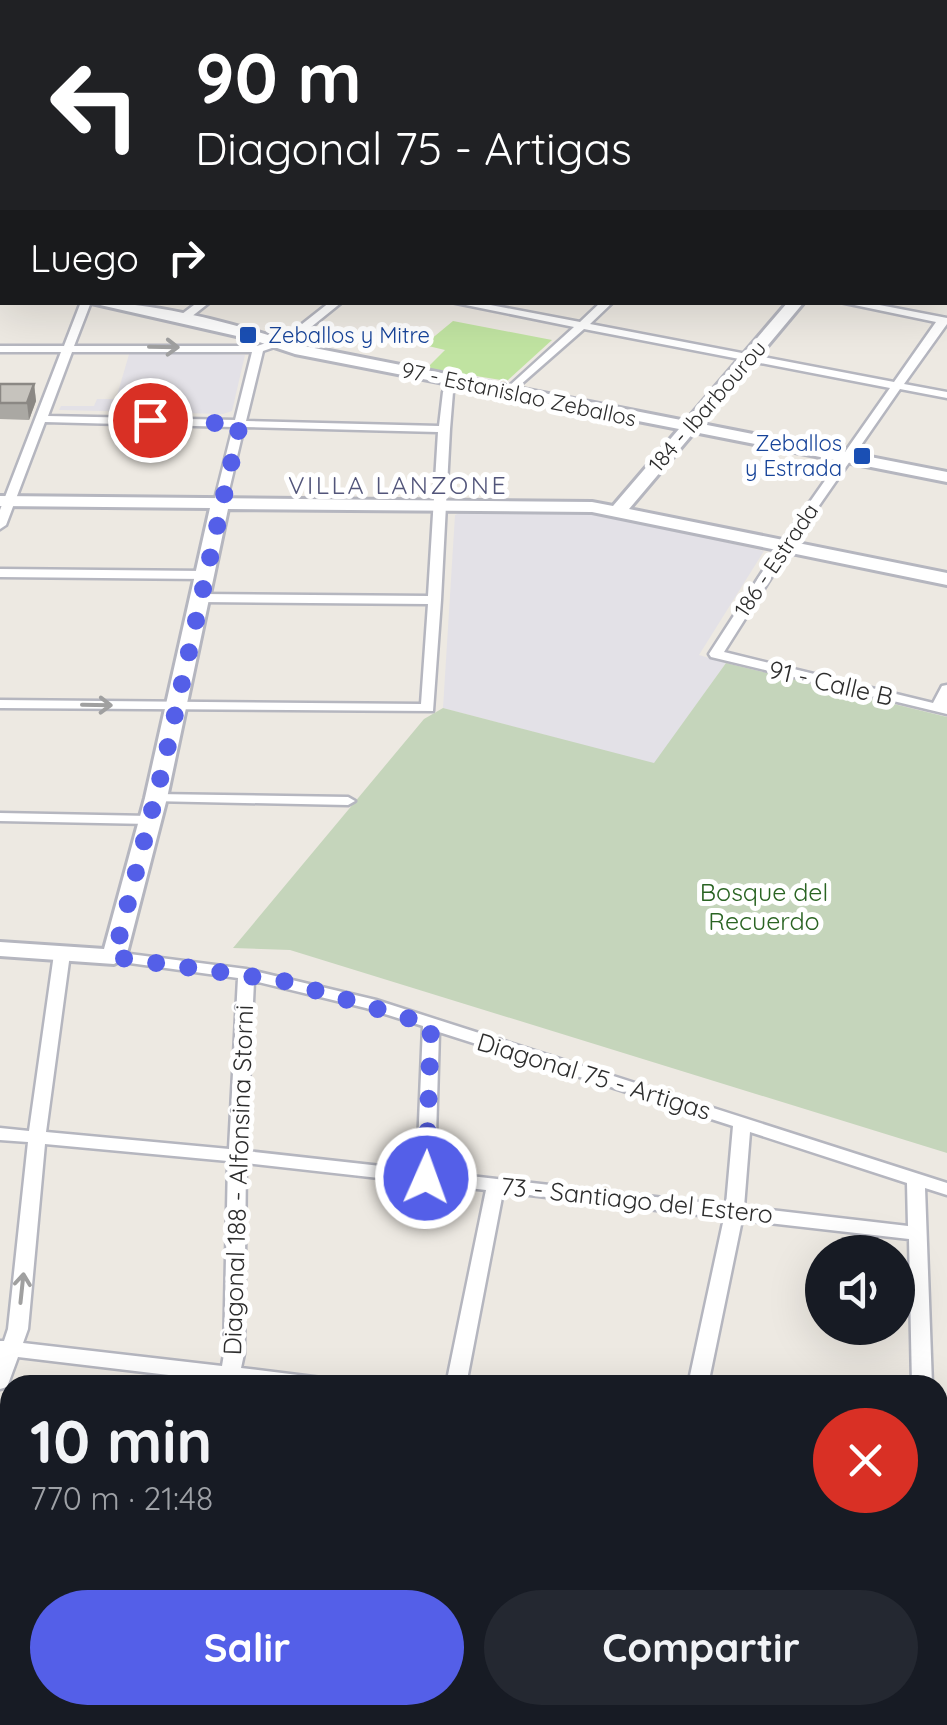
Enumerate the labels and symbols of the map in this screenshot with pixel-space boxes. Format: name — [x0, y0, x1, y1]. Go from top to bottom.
place label: Zeballos y Mitre — [268, 321, 430, 349]
marker: Zeballos y Mitre — [237, 324, 259, 346]
street label: 184 - Ibarbourou — [642, 334, 772, 478]
one-way arrow — [147, 338, 179, 357]
street label: 97 - Estanislao Zeballos — [399, 355, 639, 433]
pin — [108, 378, 193, 463]
place label: Zeballos y Estrada — [745, 429, 842, 482]
marker: Zeballos y Estrada — [851, 445, 873, 467]
district label: VILLA LANZONE — [288, 469, 508, 500]
street label: 186 - Estrada — [728, 498, 824, 622]
street label: 91 - Calle B — [766, 653, 896, 712]
one-way arrow — [80, 696, 113, 714]
park label: Bosque del Recuerdo — [700, 876, 828, 936]
street label: Diagonal 188 - Alfonsina Storni — [216, 1004, 259, 1356]
street label: Diagonal 75 - Artigas — [474, 1025, 715, 1126]
position arrow — [374, 1126, 478, 1230]
street label: 73 - Santiago del Estero — [499, 1170, 775, 1229]
one-way arrow — [13, 1272, 32, 1305]

